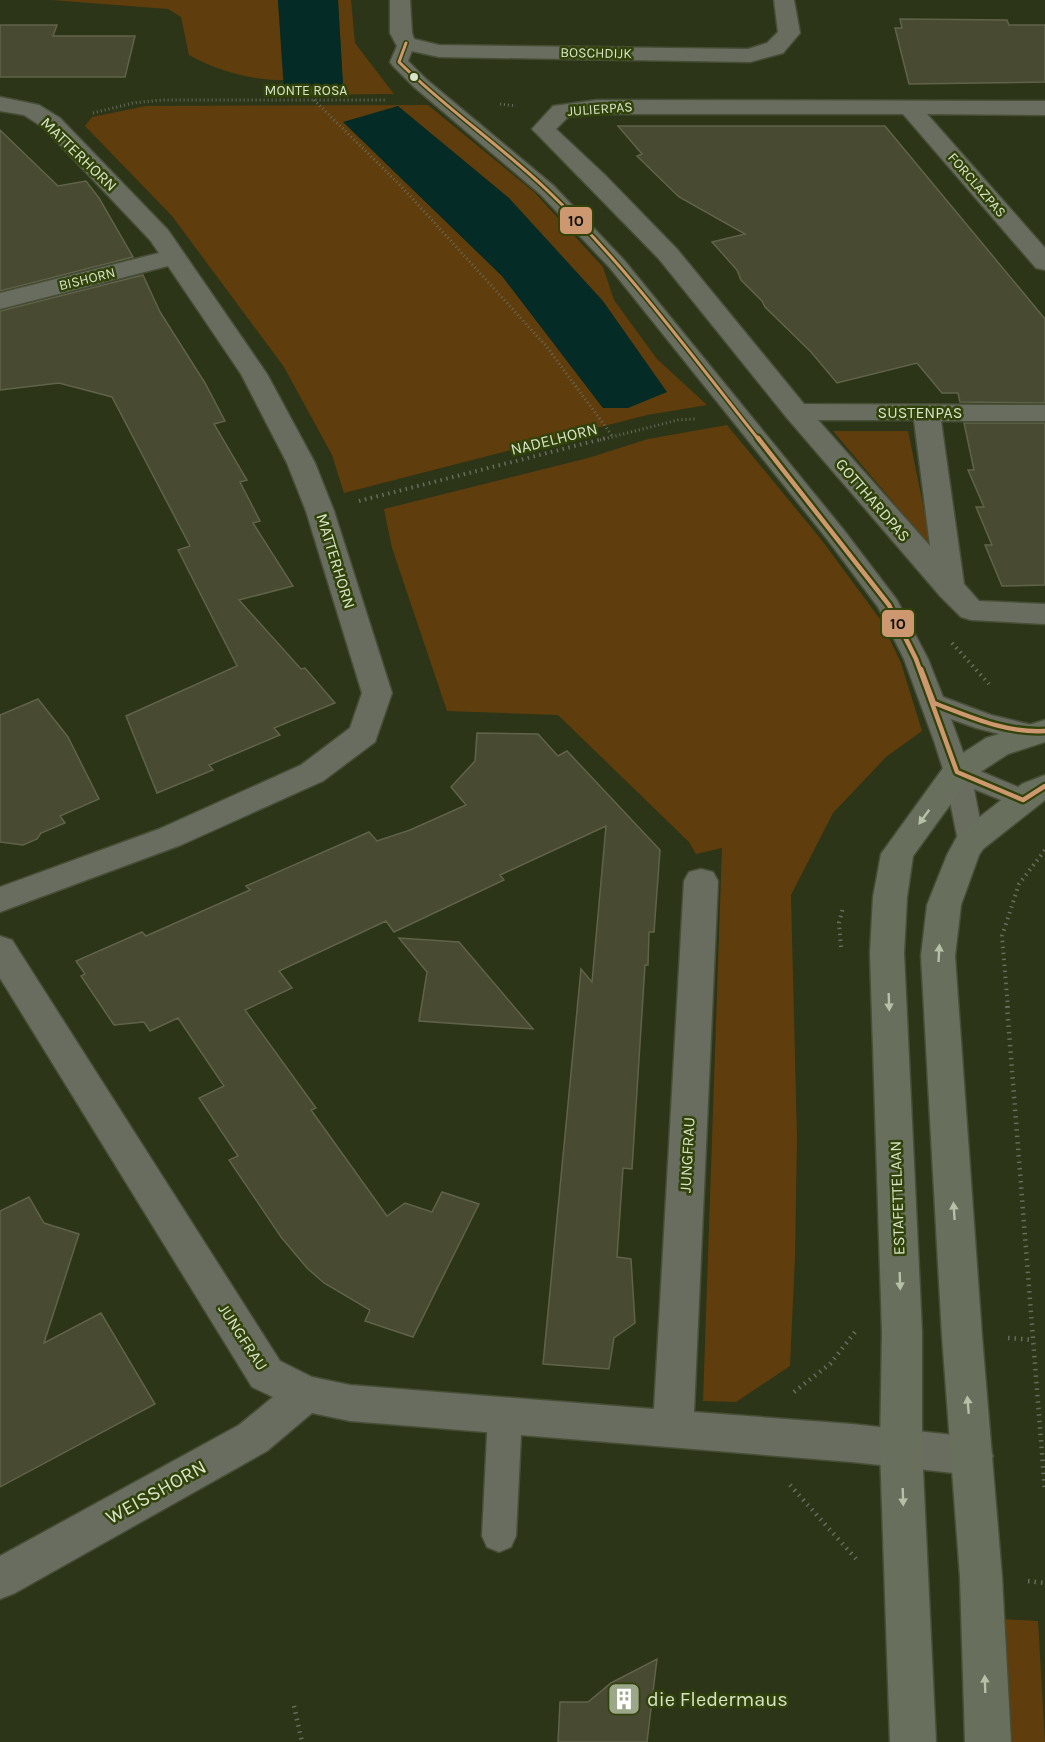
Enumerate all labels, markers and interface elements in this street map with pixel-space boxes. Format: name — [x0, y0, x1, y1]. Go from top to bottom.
street label: BOSCHDIJK — [560, 44, 632, 62]
unlabelled marker — [408, 71, 420, 83]
street label: MONTE ROSA — [265, 82, 347, 99]
street label: JULIERPAS — [567, 98, 633, 120]
street label: MATTERHORN — [37, 113, 121, 195]
street label: FORCLAZPAS — [944, 149, 1010, 221]
line badge: 10 — [559, 206, 593, 235]
text: 10 — [568, 211, 584, 230]
street label: BISHORN — [57, 264, 117, 294]
street label: SUSTENPAS — [878, 403, 962, 422]
street label: NADELHORN — [509, 419, 599, 459]
street label: GOTTHARDPAS — [832, 455, 914, 545]
street label: MATTERHORN — [312, 511, 360, 611]
line badge: 10 — [881, 609, 915, 638]
text: 10 — [890, 614, 906, 633]
one-way arrow — [919, 809, 931, 824]
one-way arrow — [935, 944, 944, 963]
one-way arrow — [885, 993, 894, 1012]
street label: JUNGFRAU — [676, 1117, 698, 1193]
street label: ESTAFETTELAAN — [886, 1141, 908, 1255]
one-way arrow — [950, 1201, 959, 1220]
one-way arrow — [895, 1271, 904, 1290]
street label: JUNGFRAU — [214, 1300, 272, 1374]
one-way arrow — [963, 1396, 973, 1415]
street label: WEISSHORN — [102, 1455, 210, 1529]
one-way arrow — [899, 1487, 908, 1506]
one-way arrow — [981, 1674, 990, 1693]
building icon: die Fledermaus — [606, 1681, 642, 1717]
place label: die Fledermaus — [647, 1688, 788, 1711]

